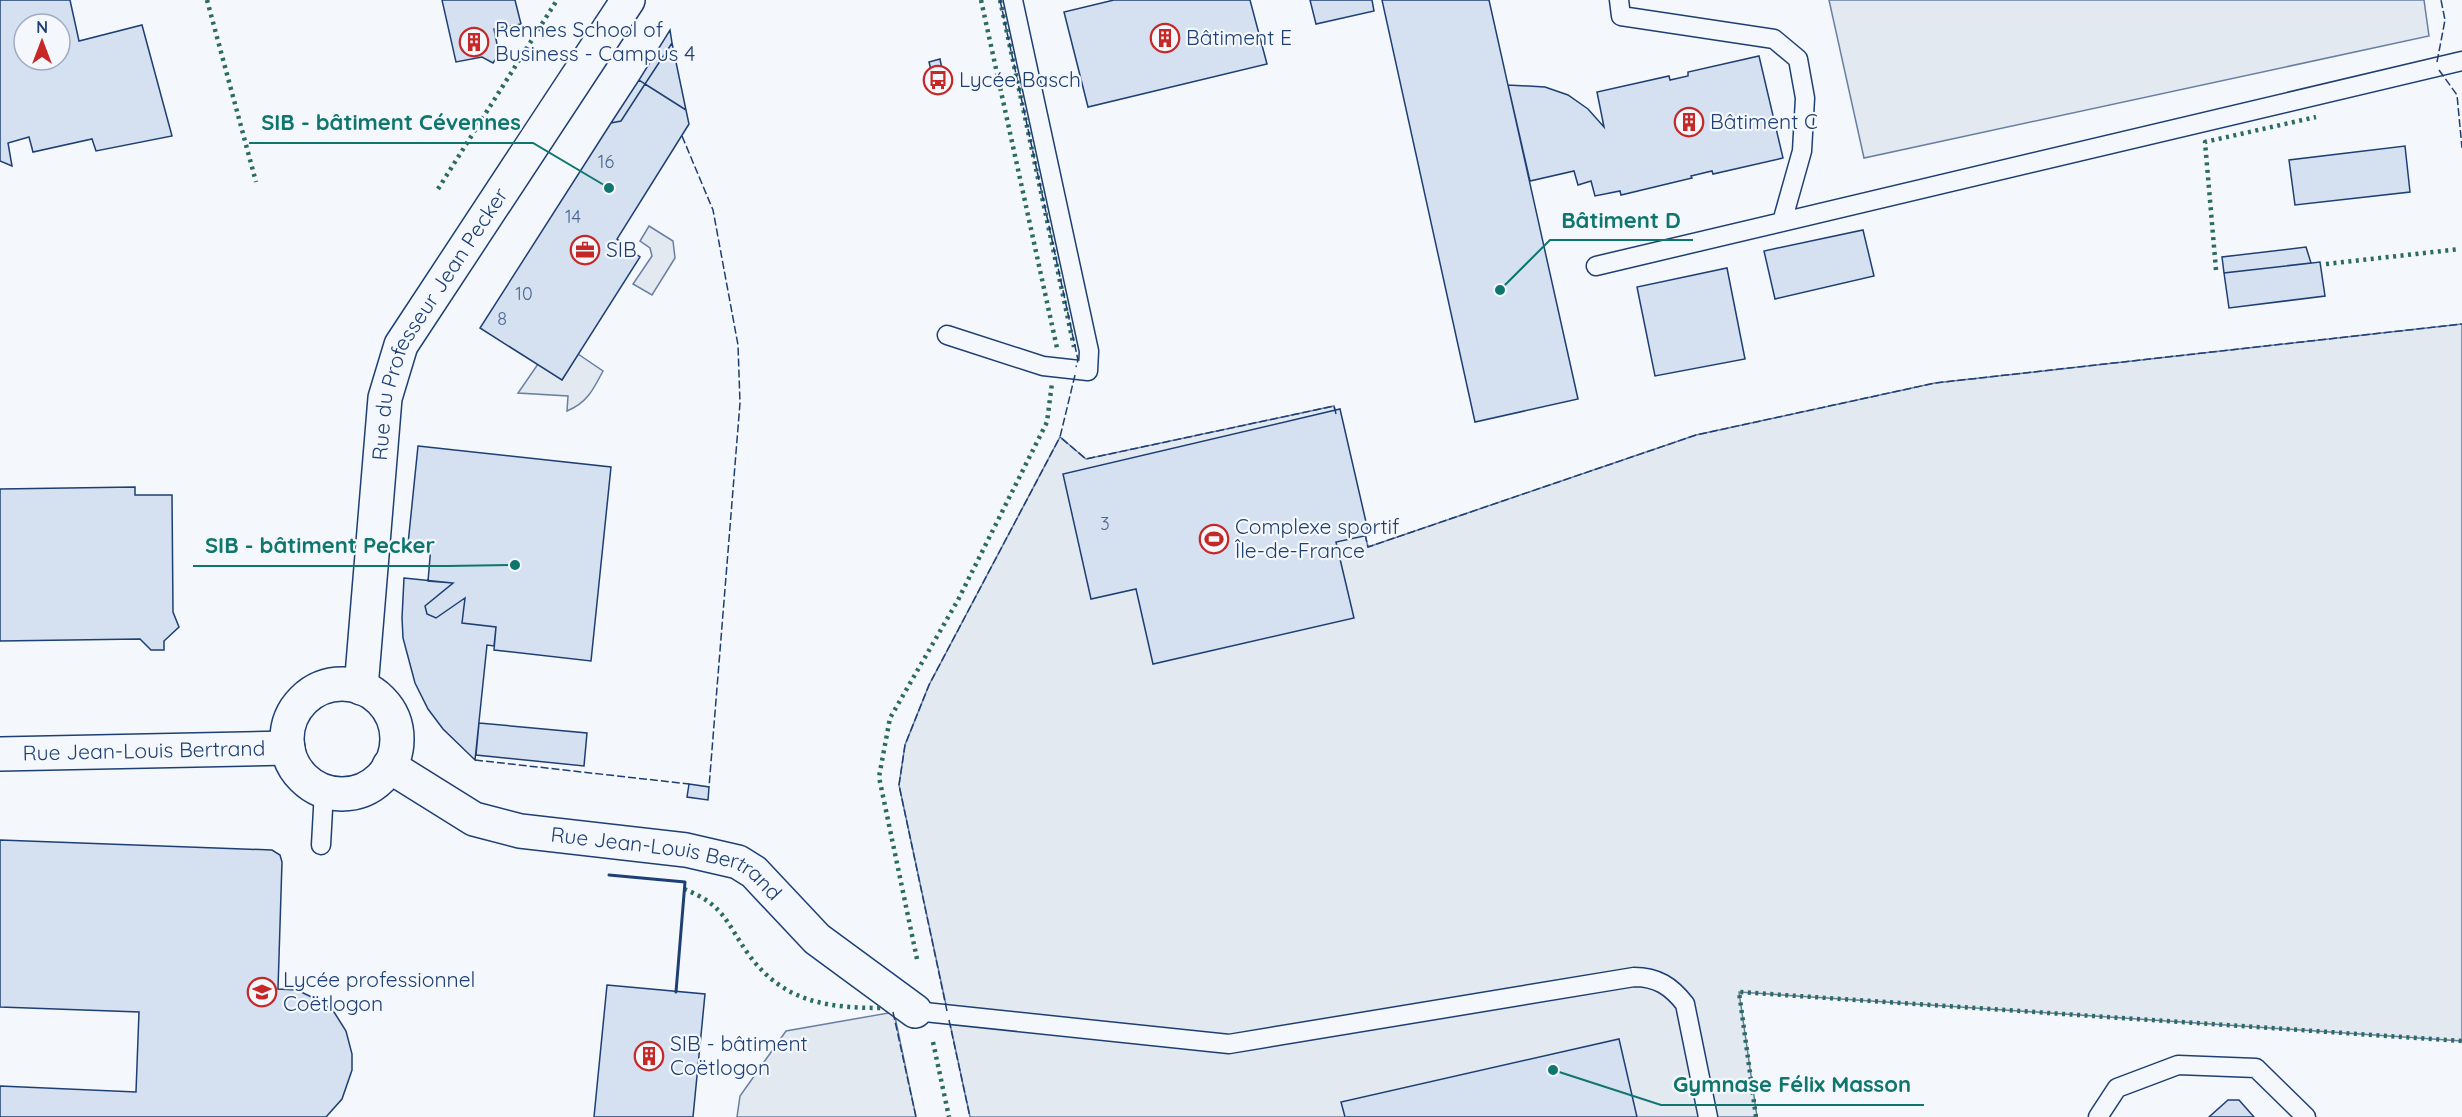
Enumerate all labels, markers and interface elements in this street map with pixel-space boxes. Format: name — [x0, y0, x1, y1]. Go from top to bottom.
north arrow — [12, 12, 72, 72]
place label: Rennes School of Business - Campus 4 — [495, 16, 695, 66]
text: N — [36, 17, 48, 37]
building icon: Bâtiment E — [1149, 22, 1181, 54]
place label: Bâtiment E — [1186, 24, 1292, 50]
building icon: Rennes School of Business - Campus 4 — [458, 26, 490, 58]
bus stop icon: Lycée Basch — [922, 64, 954, 96]
place label: Lycée Basch — [959, 66, 1081, 92]
callout: SIB - bâtiment Cévennes — [249, 103, 533, 143]
building icon: Bâtiment C — [1673, 106, 1705, 138]
text: SIB - bâtiment Cévennes — [261, 108, 521, 136]
place label: Bâtiment C — [1710, 108, 1818, 134]
house number: 16 — [598, 150, 614, 173]
street label: Rue du Professeur Jean Pecker — [366, 182, 513, 462]
callout: Bâtiment D — [1550, 200, 1693, 240]
house number: 14 — [565, 205, 581, 228]
text: Bâtiment D — [1561, 206, 1681, 234]
office icon: SIB — [569, 234, 601, 266]
place label: SIB — [606, 236, 637, 262]
house number: 10 — [515, 282, 533, 305]
house number: 8 — [497, 307, 507, 330]
house number: 3 — [1100, 512, 1110, 535]
place label: Complexe sportif Île-de-France — [1235, 513, 1400, 563]
sports icon: Complexe sportif Île-de-France — [1198, 523, 1230, 555]
callout: SIB - bâtiment Pecker — [193, 526, 447, 566]
text: SIB - bâtiment Pecker — [205, 531, 435, 559]
street label: Rue Jean-Louis Bertrand — [22, 734, 265, 766]
street label: Rue Jean-Louis Bertrand — [549, 821, 788, 905]
place label: Lycée professionnel Coëtlogon — [283, 966, 475, 1016]
school or university icon: Lycée professionnel Coëtlogon — [246, 976, 278, 1008]
place label: SIB - bâtiment Coëtlogon — [670, 1030, 808, 1080]
building icon: SIB - bâtiment Coëtlogon — [633, 1040, 665, 1072]
callout: Gymnase Félix Masson — [1661, 1065, 1924, 1105]
text: Gymnase Félix Masson — [1673, 1070, 1911, 1098]

